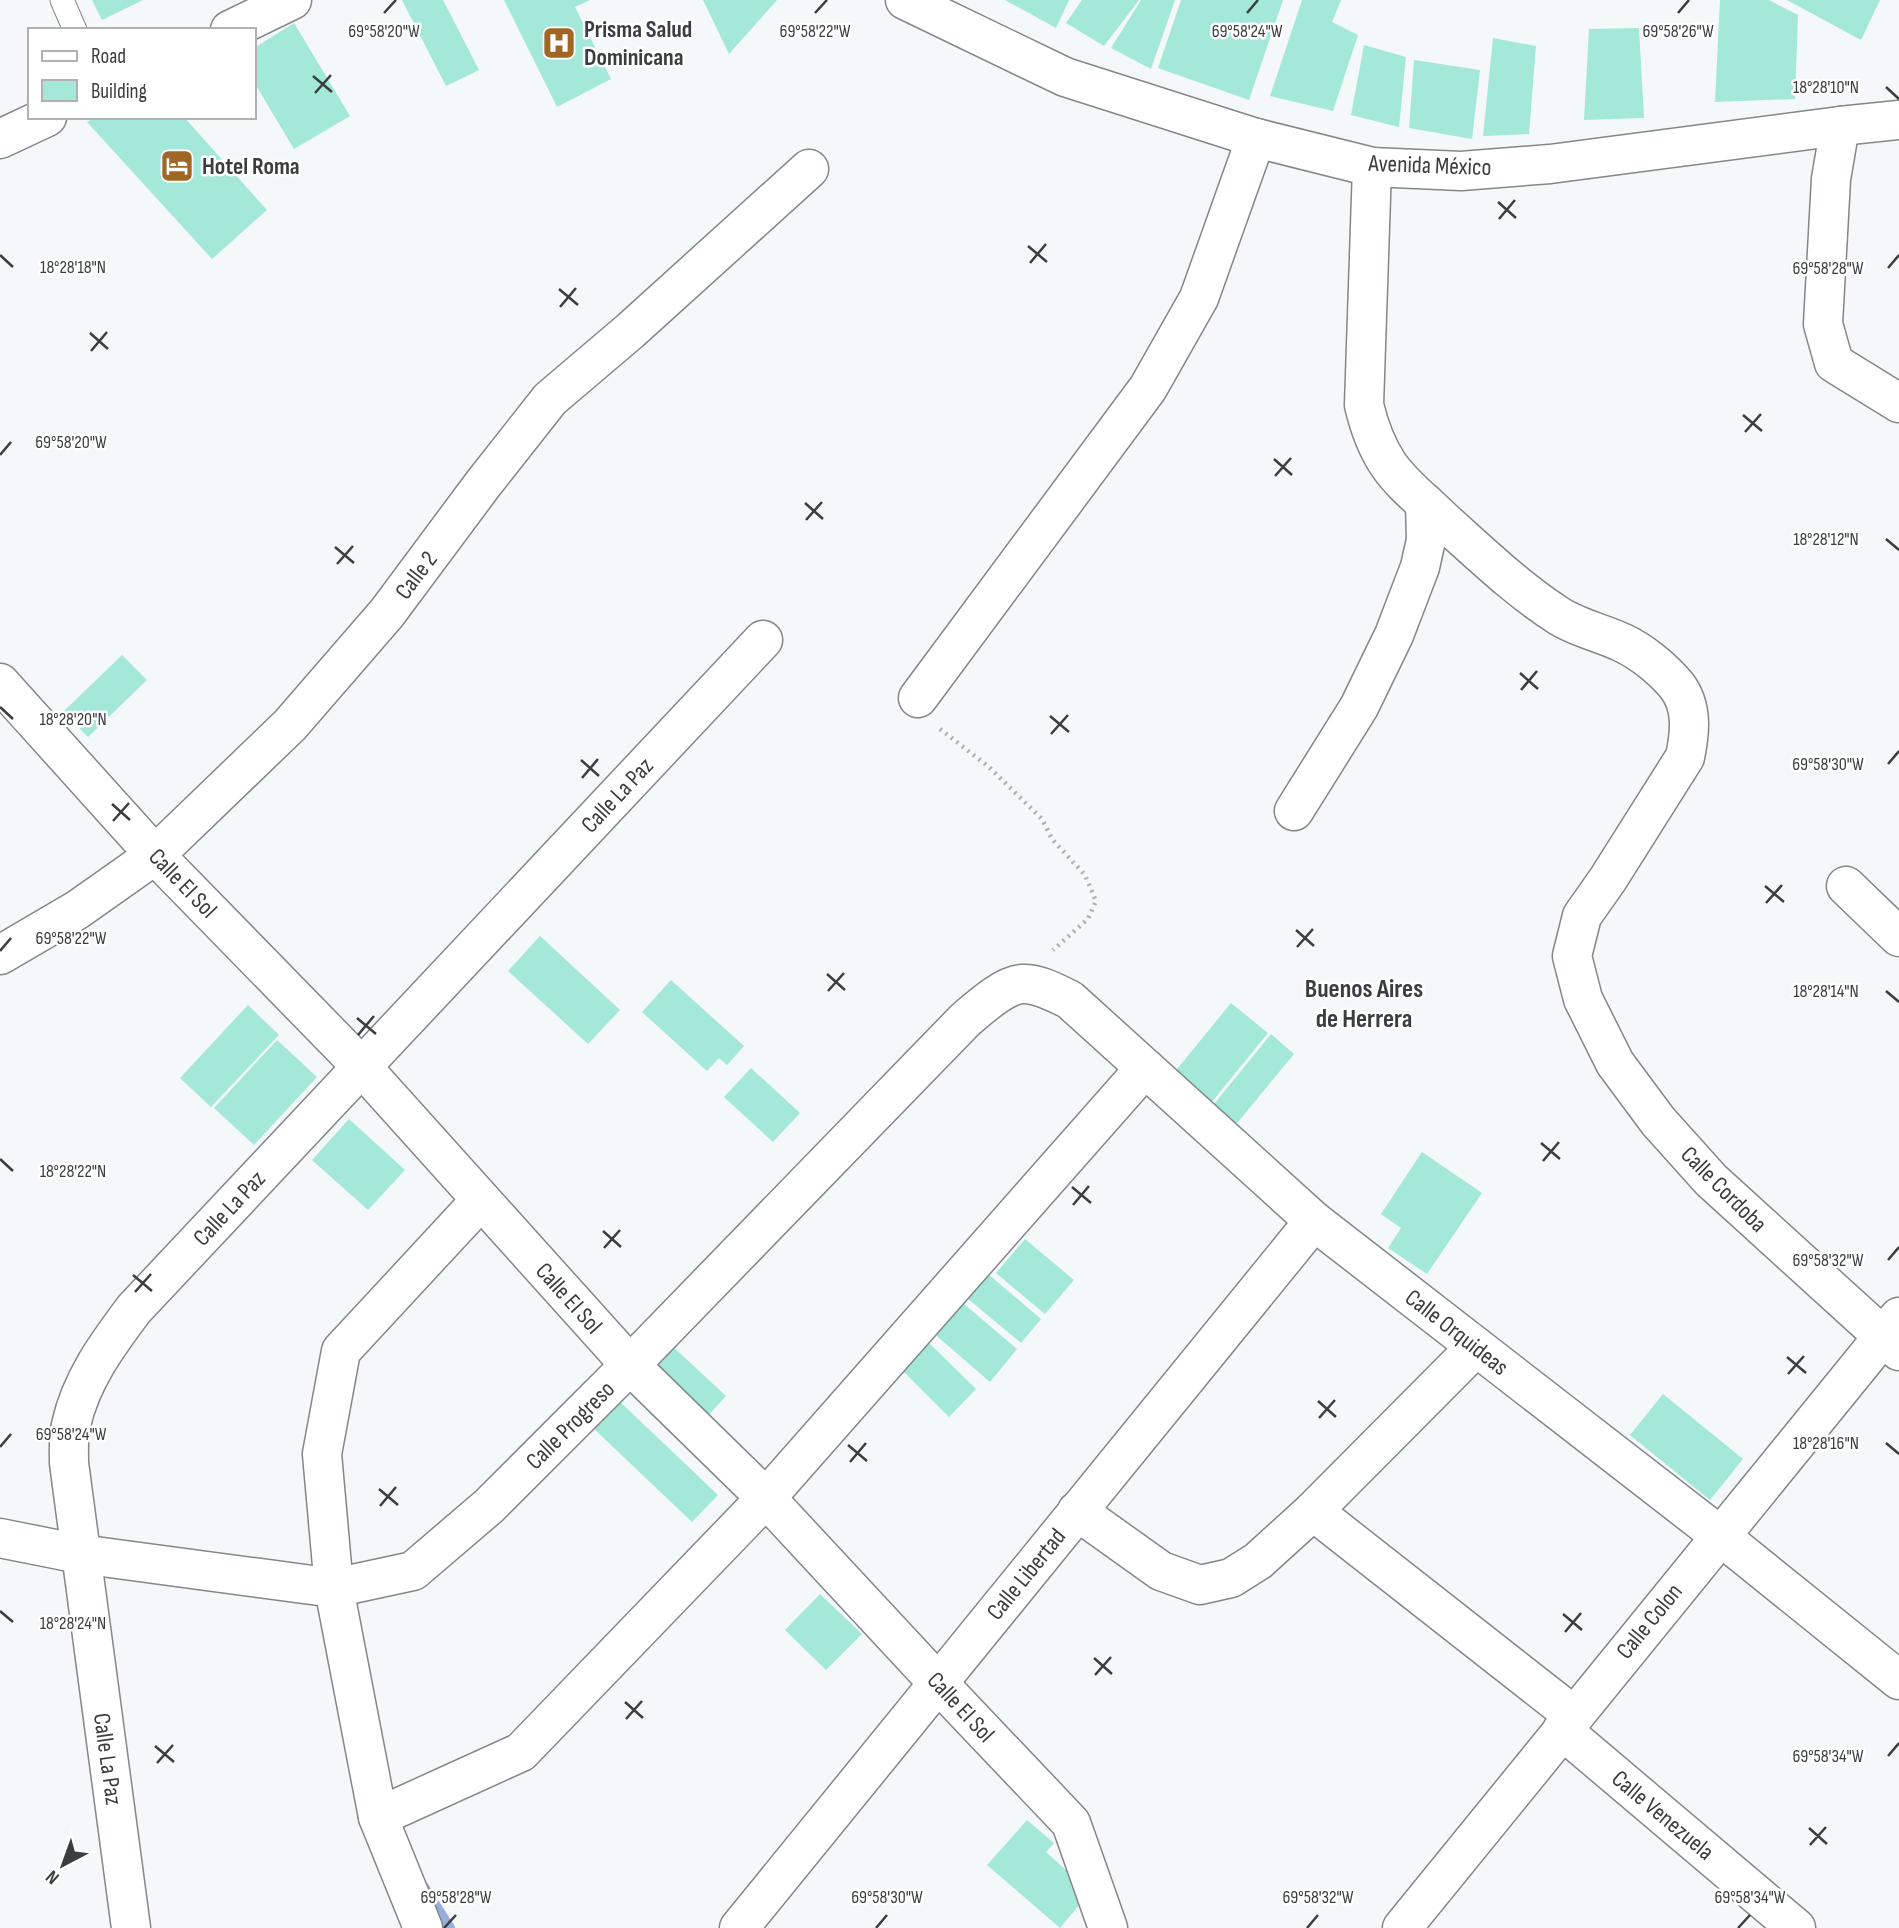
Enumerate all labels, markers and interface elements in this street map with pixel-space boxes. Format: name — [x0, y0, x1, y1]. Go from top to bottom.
place label: Prisma Salud Dominicana — [584, 15, 692, 72]
text: 69°58'20"W — [348, 21, 420, 42]
text: 69°58'22"W — [780, 21, 851, 42]
text: 69°58'24"W — [1212, 21, 1283, 42]
text: 69°58'26"W — [1642, 21, 1714, 42]
hospital icon: Prisma Salud Dominicana — [540, 24, 578, 62]
legend — [28, 28, 256, 119]
text: Road — [91, 44, 126, 69]
text: 18°28'10"N — [1793, 77, 1859, 98]
text: Building — [91, 79, 147, 104]
hotel icon: Hotel Roma — [158, 147, 196, 185]
street label: Avenida México — [1367, 149, 1492, 182]
place label: Hotel Roma — [202, 152, 300, 181]
text: 18°28'18"N — [40, 257, 106, 278]
text: 69°58'28"W — [1792, 258, 1864, 279]
text: 69°58'20"W — [35, 432, 107, 453]
text: 18°28'12"N — [1793, 529, 1859, 550]
street label: Calle 2 — [389, 546, 444, 605]
text: 18°28'20"N — [39, 709, 107, 730]
street label: Calle La Paz — [575, 751, 660, 839]
text: 69°58'30"W — [1792, 754, 1864, 775]
street label: Calle El Sol — [142, 842, 223, 924]
text: 69°58'22"W — [36, 928, 107, 949]
district label: Buenos Aires de Herrera — [1305, 974, 1423, 1035]
text: 18°28'14"N — [1793, 981, 1859, 1002]
street label: Calle Cordoba — [1675, 1140, 1773, 1238]
text: 18°28'22"N — [40, 1161, 106, 1182]
street label: Calle La Paz — [187, 1164, 272, 1252]
text: 69°58'32"W — [1793, 1250, 1864, 1271]
street label: Calle El Sol — [529, 1257, 608, 1340]
street label: Calle Orquideas — [1399, 1283, 1514, 1382]
street label: Calle Progreso — [520, 1375, 621, 1476]
text: 69°58'24"W — [36, 1424, 107, 1445]
text: 18°28'16"N — [1793, 1433, 1859, 1454]
street label: Calle Libertad — [981, 1523, 1072, 1626]
street label: Calle Colon — [1610, 1578, 1689, 1665]
text: 18°28'24"N — [40, 1613, 106, 1634]
street label: Calle El Sol — [921, 1666, 1000, 1749]
street label: Calle La Paz — [87, 1711, 128, 1807]
text: 69°58'34"W — [1792, 1746, 1864, 1767]
street label: Calle Venezuela — [1606, 1764, 1720, 1867]
north arrow — [28, 1830, 98, 1900]
text: N — [41, 1865, 64, 1889]
text: 69°58'28"W — [420, 1887, 492, 1908]
text: 69°58'30"W — [851, 1887, 923, 1908]
text: 69°58'32"W — [1283, 1887, 1354, 1908]
text: 69°58'34"W — [1714, 1887, 1786, 1908]

